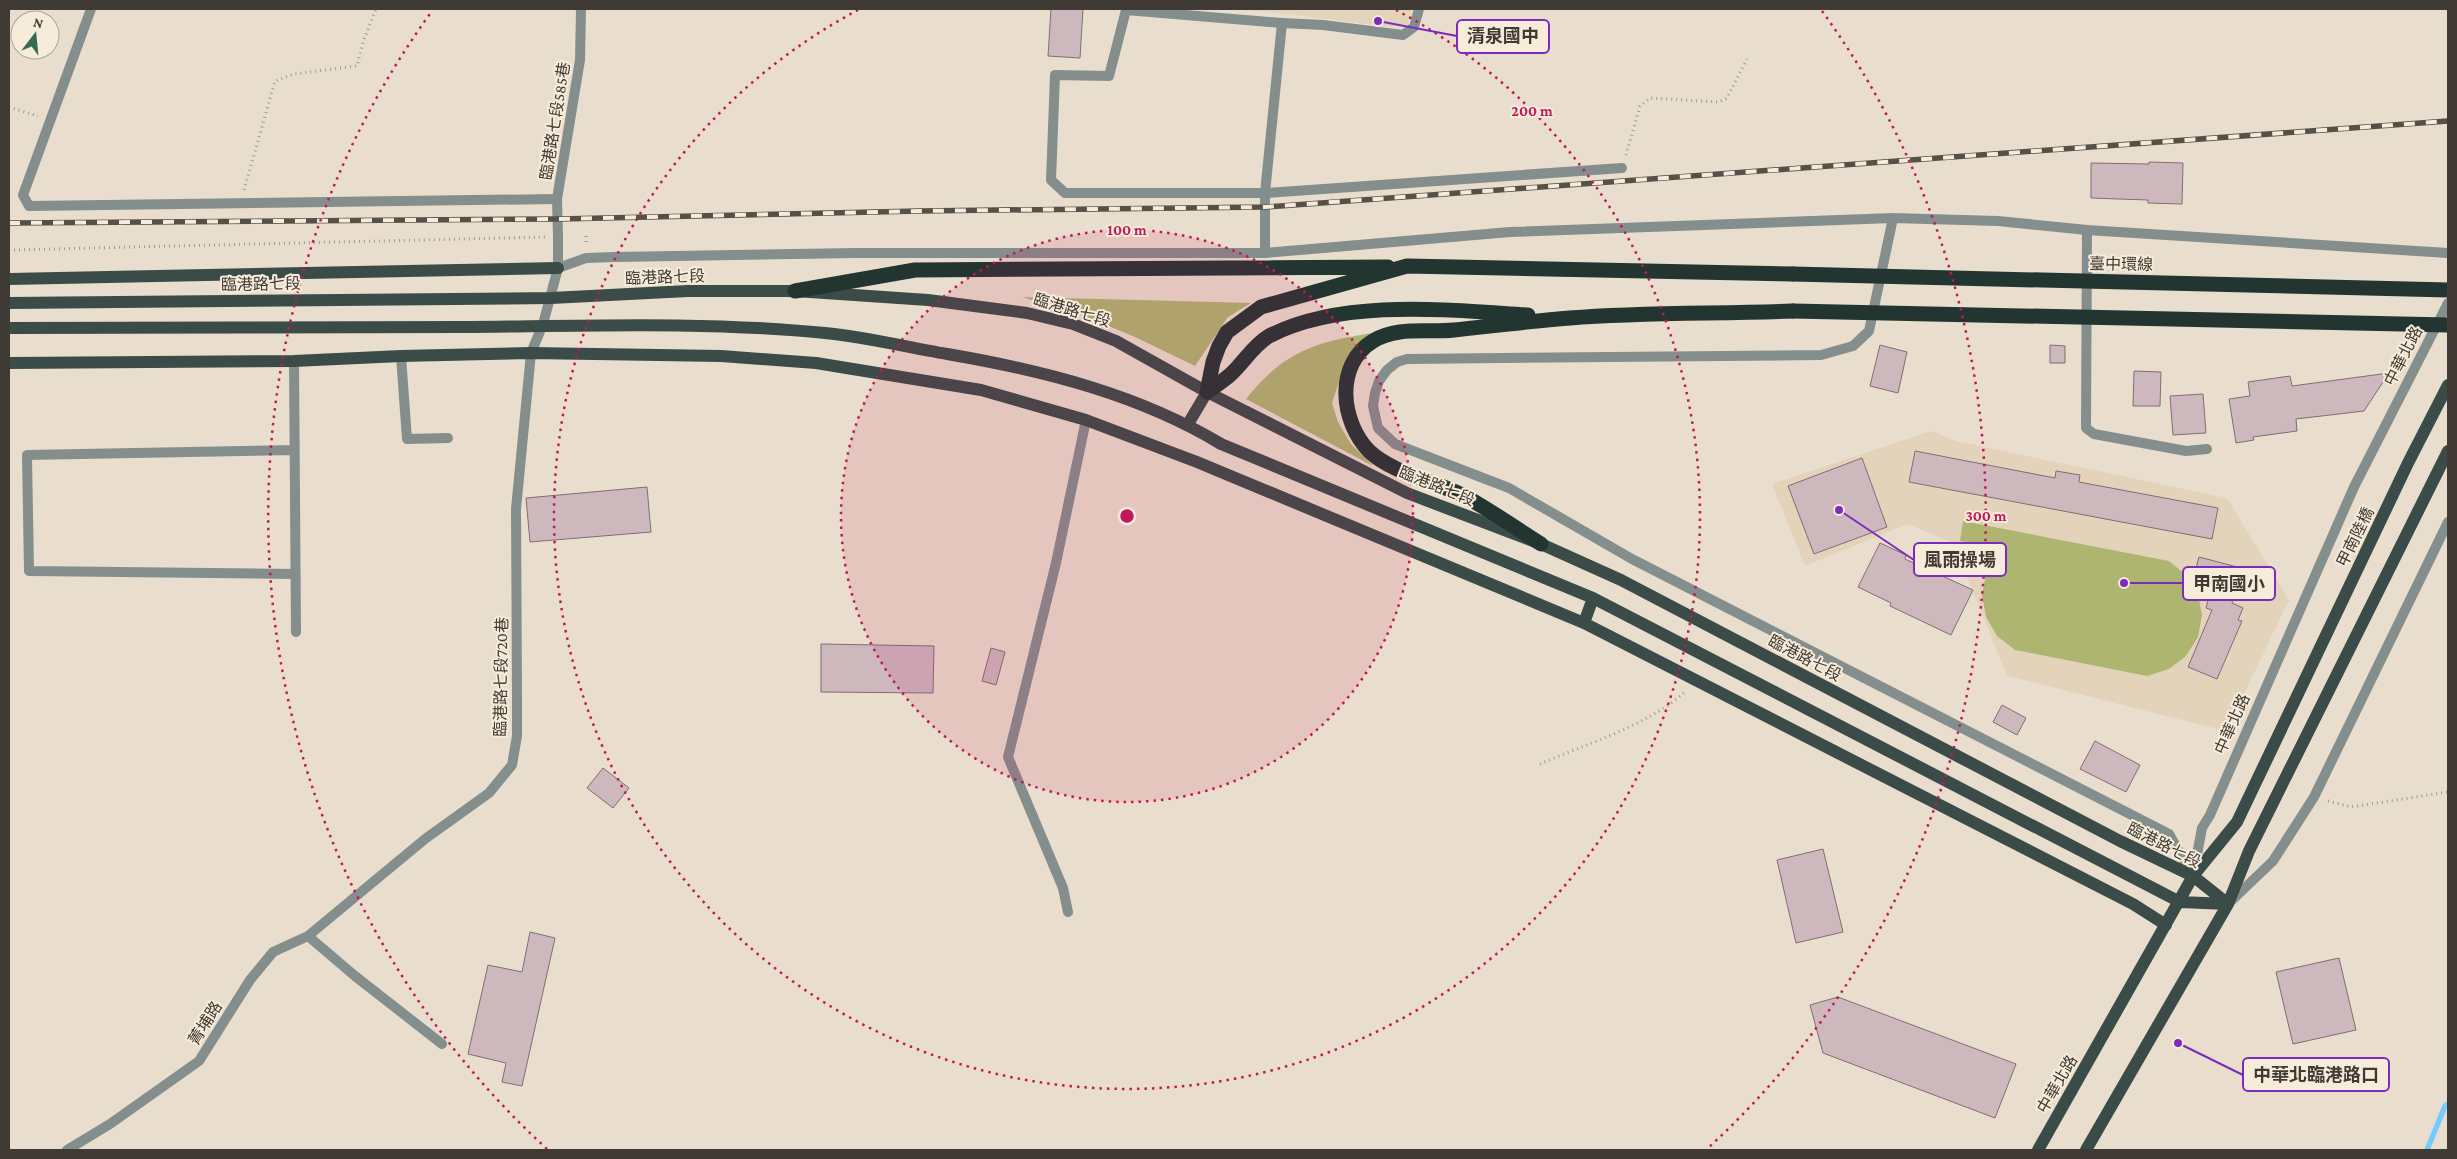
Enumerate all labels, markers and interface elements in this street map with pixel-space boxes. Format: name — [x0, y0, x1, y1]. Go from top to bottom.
north arrow — [10, 10, 60, 60]
text: N — [32, 13, 46, 32]
callout: 清泉國中 — [1457, 20, 1549, 53]
text: 清泉國中 — [1467, 26, 1539, 46]
street label: 臨港路七段585巷 — [537, 61, 573, 181]
text: 200 m — [1511, 103, 1553, 119]
text: 100 m — [1107, 222, 1147, 238]
street label: 臺中環線 — [2089, 255, 2153, 273]
street label: 臨港路七段 — [625, 267, 705, 287]
street label: 臨港路七段 — [221, 275, 301, 293]
street label: 臨港路七段 — [1031, 290, 1113, 330]
street label: 中華北路 — [2381, 324, 2425, 388]
street label: 臨港路七段 — [1397, 463, 1477, 509]
street label: 甲南陸橋 — [2333, 505, 2377, 569]
centre of rings — [1118, 507, 1136, 525]
text: 300 m — [1965, 508, 2007, 524]
callout: 風雨操場 — [1914, 543, 2006, 576]
text: 風雨操場 — [1924, 550, 1996, 570]
callout: 甲南國小 — [2183, 567, 2275, 600]
text: 甲南國小 — [2193, 574, 2265, 594]
street label: 臨港路七段720巷 — [491, 617, 511, 737]
street label: 臨港路七段 — [1766, 632, 1844, 684]
street label: 中華北路 — [2211, 691, 2253, 757]
street label: 臨港路七段 — [2124, 819, 2204, 871]
street label: 菁埔路 — [185, 998, 225, 1048]
street label: 中華北路 — [2034, 1052, 2080, 1116]
callout: 中華北臨港路口 — [2243, 1058, 2389, 1091]
text: 中華北臨港路口 — [2253, 1064, 2379, 1085]

